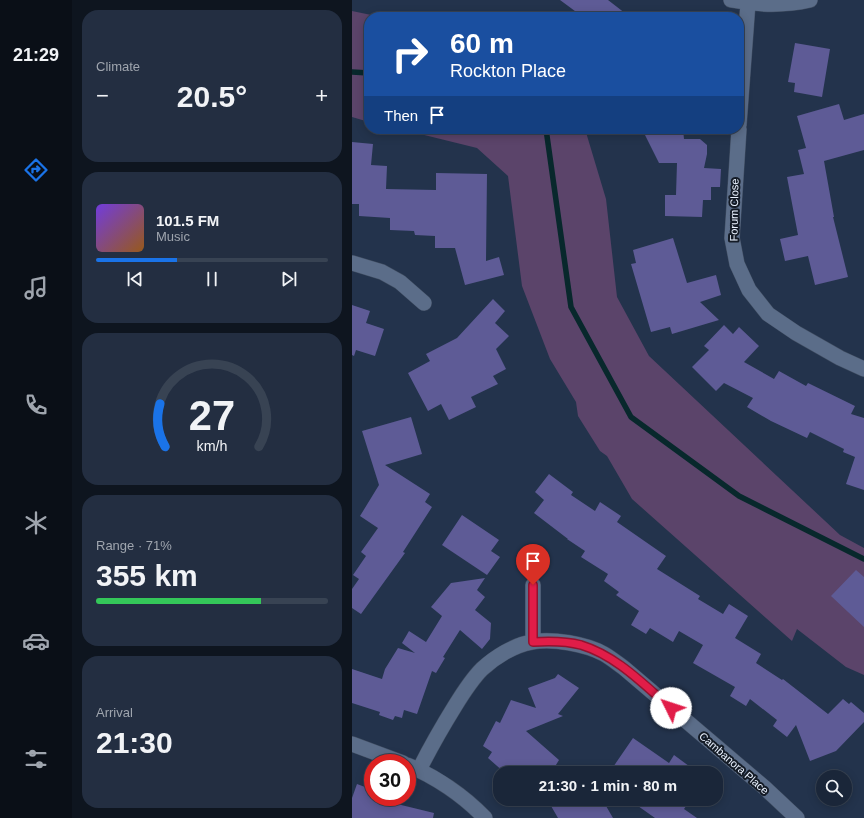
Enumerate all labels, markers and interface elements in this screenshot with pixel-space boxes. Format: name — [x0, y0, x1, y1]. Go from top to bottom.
icon: right — [384, 28, 436, 80]
text: 60 m — [450, 28, 514, 59]
text: 21:29 — [13, 45, 59, 65]
text: Climate — [96, 59, 140, 74]
text: Rockton Place — [450, 61, 566, 81]
text: 20.5° — [177, 80, 247, 113]
text: − — [96, 83, 109, 108]
text: + — [315, 83, 328, 108]
icon: arrive — [426, 104, 448, 126]
text: Then — [384, 107, 418, 124]
icon: directions — [22, 156, 50, 184]
street label: Forum Close — [727, 178, 741, 242]
text: 101.5 FM — [156, 212, 219, 229]
text: Music — [156, 229, 190, 244]
icon: previous — [124, 268, 146, 290]
icon: pause — [201, 268, 223, 290]
icon: next — [278, 268, 300, 290]
icon: music — [22, 274, 50, 302]
icon: phone — [22, 391, 50, 419]
text: 27 — [189, 392, 235, 439]
text: km/h — [197, 438, 228, 454]
icon: climate — [22, 509, 50, 537]
text: Range · 71% — [96, 538, 172, 553]
pin — [516, 544, 550, 585]
icon: arrive — [522, 550, 544, 572]
text: 355 km — [96, 559, 198, 592]
icon: car — [22, 627, 50, 655]
position arrow — [650, 687, 692, 729]
text: Arrival — [96, 705, 133, 720]
text: 21:30 — [96, 726, 173, 759]
street label: Cambanora Place — [697, 730, 771, 796]
icon: filters — [22, 745, 50, 773]
speed limit sign: 30 — [364, 754, 416, 806]
map controls — [816, 770, 852, 806]
button: search — [816, 770, 852, 806]
text: 21:30 · 1 min · 80 m — [539, 777, 677, 794]

